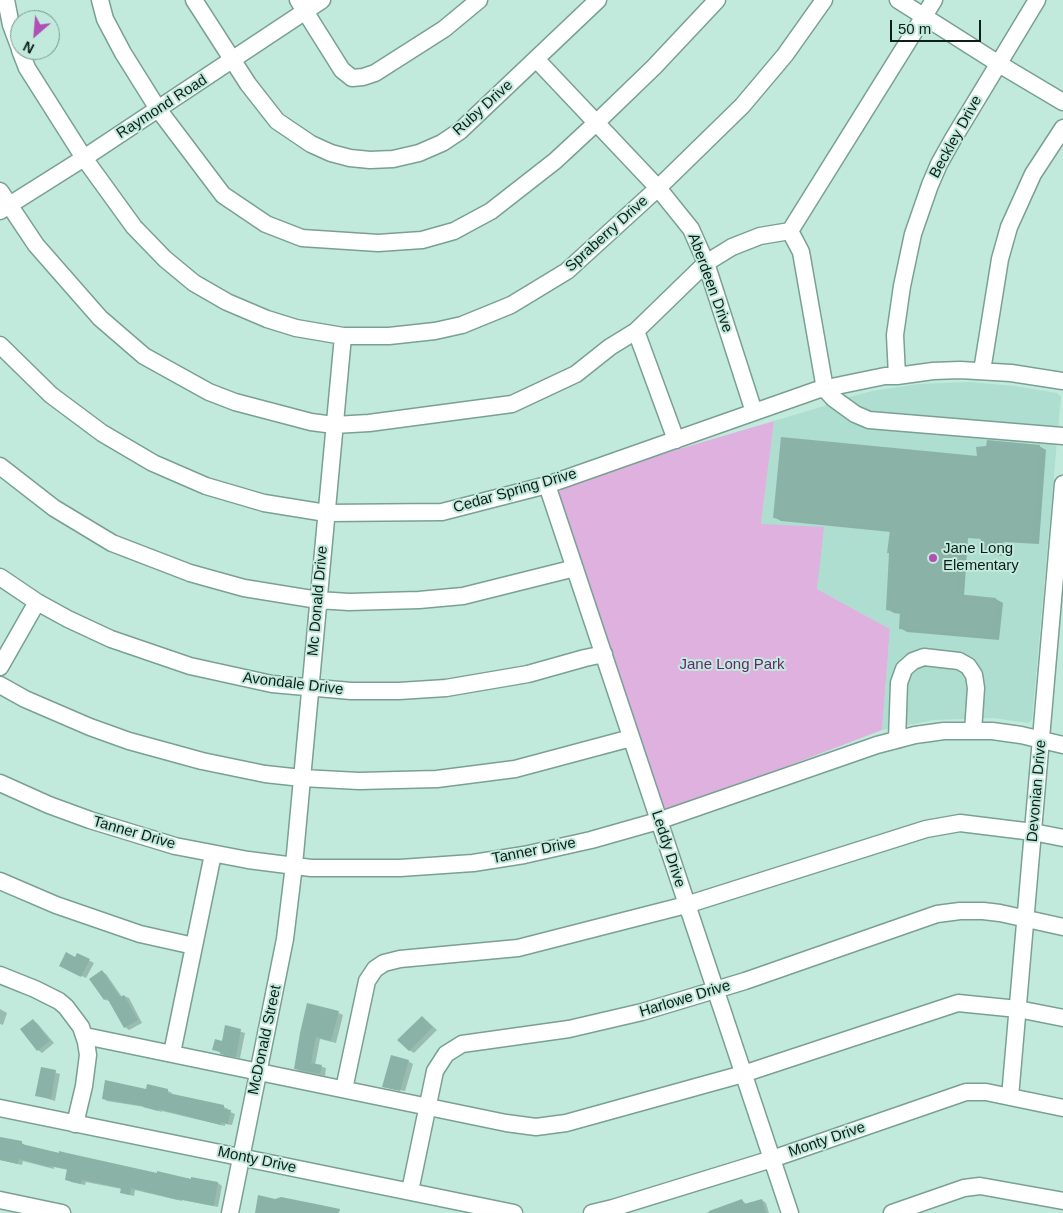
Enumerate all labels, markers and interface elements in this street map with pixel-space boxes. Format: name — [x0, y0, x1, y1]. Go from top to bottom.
north arrow — [10, 10, 60, 60]
scale bar — [893, 10, 984, 42]
text: 50 m — [898, 20, 931, 37]
text: N — [21, 38, 37, 57]
street label: Raymond Road — [113, 71, 211, 143]
street label: Ruby Drive — [449, 76, 517, 140]
street label: Beckley Drive — [926, 93, 986, 181]
street label: Spraberry Drive — [562, 192, 652, 276]
street label: Aberdeen Drive — [684, 231, 736, 335]
street label: Cedar Spring Drive — [451, 465, 579, 517]
place label: Jane Long Elementary — [943, 540, 1019, 575]
street label: Mc Donald Drive — [304, 545, 332, 657]
marker: Jane Long Elementary — [927, 552, 939, 564]
park label: Jane Long Park — [679, 656, 785, 674]
street label: Avondale Drive — [242, 669, 344, 699]
street label: Devonian Drive — [1024, 739, 1050, 843]
street label: Leddy Drive — [647, 808, 689, 890]
street label: Tanner Drive — [91, 813, 177, 853]
street label: Tanner Drive — [491, 834, 577, 868]
street label: Harlowe Drive — [637, 977, 733, 1021]
street label: McDonald Street — [245, 983, 285, 1097]
street label: Monty Drive — [786, 1118, 868, 1162]
street label: Monty Drive — [216, 1143, 298, 1177]

